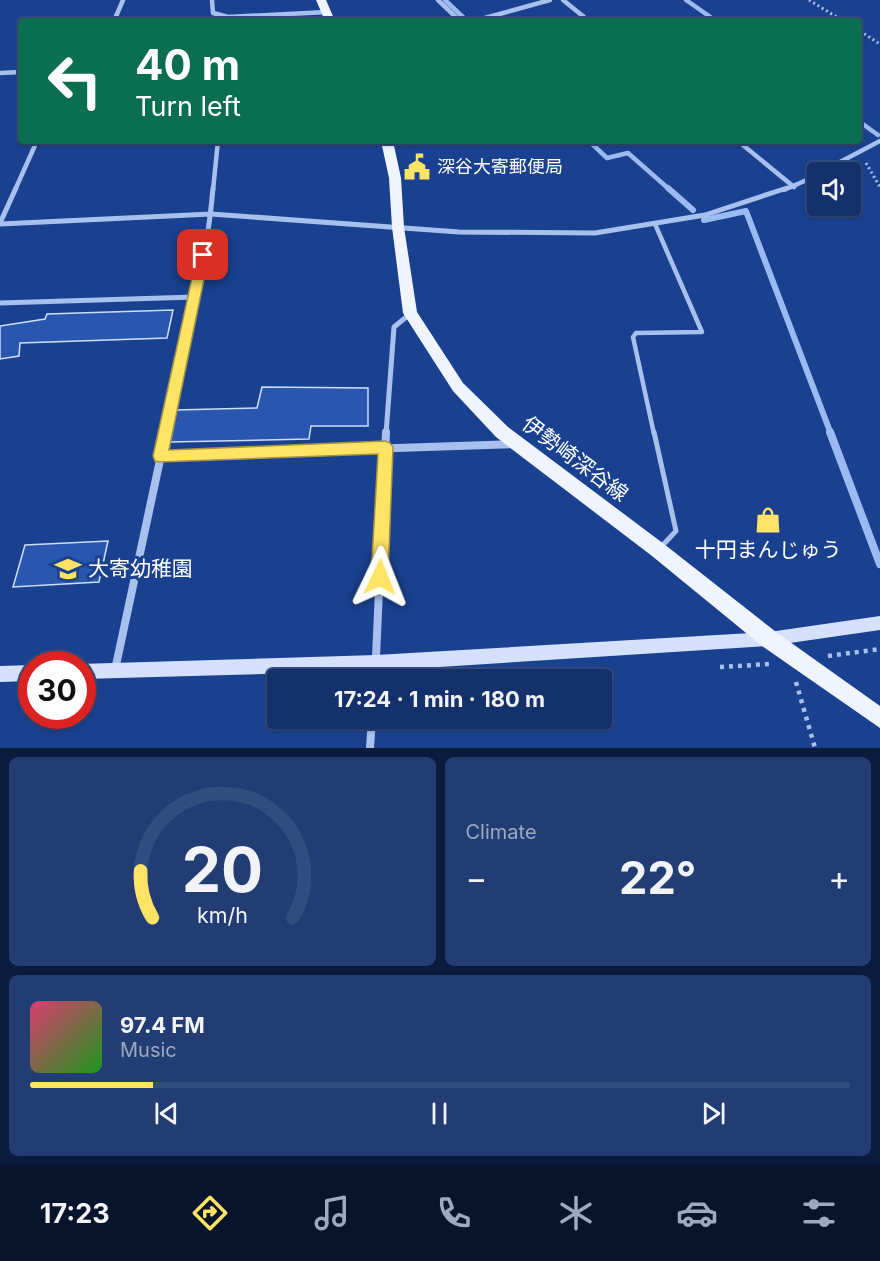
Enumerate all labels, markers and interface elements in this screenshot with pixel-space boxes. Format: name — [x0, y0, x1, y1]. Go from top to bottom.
text: 40 m — [135, 39, 240, 90]
icon: left — [36, 42, 114, 120]
text: Turn left — [135, 90, 241, 123]
public building icon: 深谷大寄郵便局 — [402, 152, 432, 182]
place label: 深谷大寄郵便局 — [437, 156, 563, 177]
map controls — [807, 162, 861, 216]
button: sound — [807, 162, 861, 216]
pin — [177, 229, 228, 280]
icon: arrive — [186, 238, 219, 271]
street label: 伊勢崎深谷線 — [517, 411, 633, 506]
shop icon: 十円まんじゅう — [753, 505, 783, 535]
place label: 十円まんじゅう — [695, 537, 842, 562]
position arrow — [348, 545, 412, 609]
school or university icon: 大寄幼稚園 — [53, 554, 83, 584]
place label: 大寄幼稚園 — [88, 556, 193, 581]
speed limit sign: 30 — [18, 651, 96, 729]
text: 17:24 · 1 min · 180 m — [334, 686, 545, 712]
text: Climate — [466, 820, 537, 844]
text: 20 — [182, 832, 263, 907]
text: 22° — [619, 850, 696, 905]
text: − — [466, 858, 487, 898]
text: + — [828, 858, 850, 898]
text: km/h — [197, 903, 248, 929]
text: 97.4 FM — [120, 1012, 205, 1038]
text: Music — [120, 1038, 177, 1062]
icon: previous — [150, 1097, 183, 1130]
icon: pause — [423, 1097, 456, 1130]
icon: next — [697, 1097, 730, 1130]
icon: directions — [189, 1192, 231, 1234]
icon: music — [311, 1192, 353, 1234]
icon: phone — [433, 1192, 475, 1234]
icon: climate — [555, 1192, 597, 1234]
icon: car — [676, 1192, 718, 1234]
icon: filters — [798, 1192, 840, 1234]
text: 17:23 — [40, 1197, 110, 1230]

